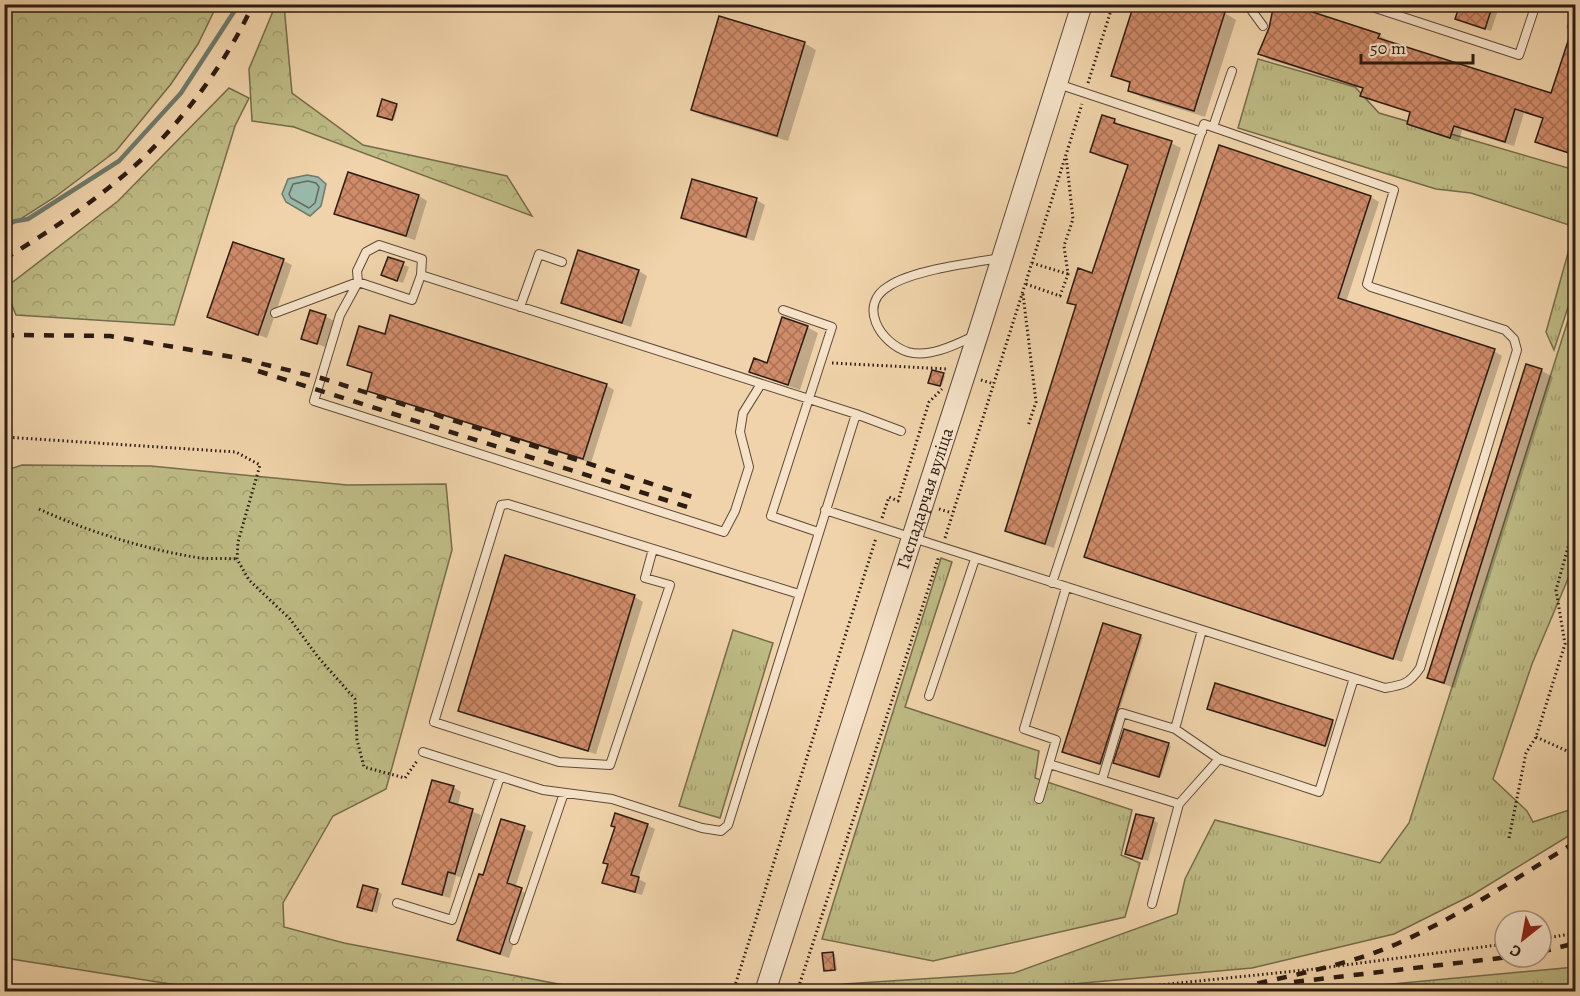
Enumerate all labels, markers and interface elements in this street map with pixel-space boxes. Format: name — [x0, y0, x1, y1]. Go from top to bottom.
scale bar — [1361, 27, 1474, 65]
text: 50 m — [1370, 36, 1406, 60]
street label: Гаспадарчая вуліца — [891, 424, 959, 572]
north arrow — [1493, 909, 1553, 969]
text: С — [1506, 939, 1526, 963]

